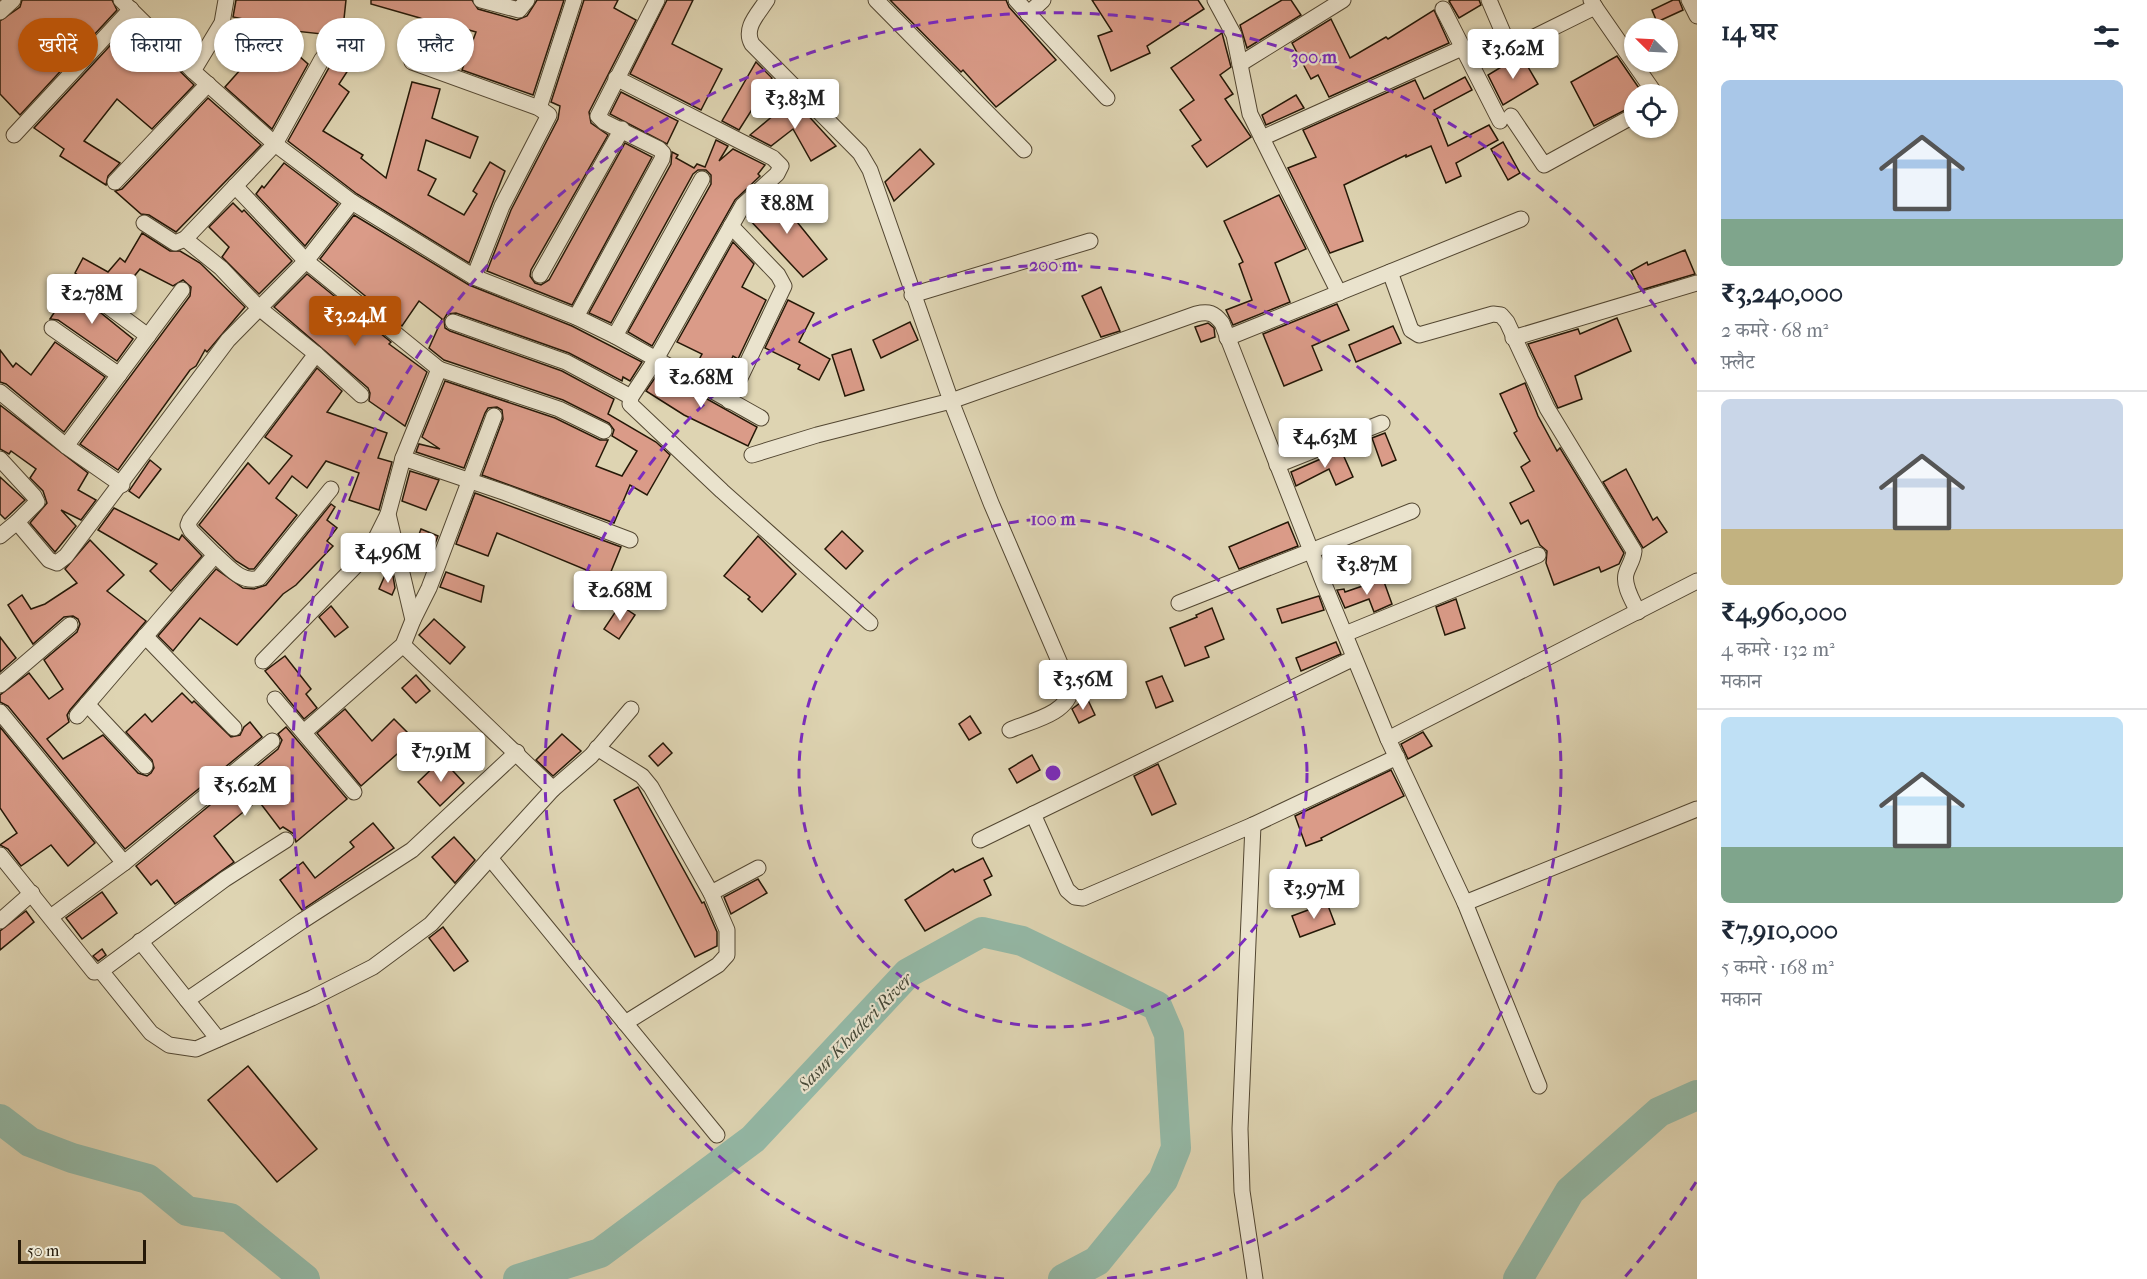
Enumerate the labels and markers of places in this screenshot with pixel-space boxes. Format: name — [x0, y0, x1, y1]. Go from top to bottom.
pin: ₹3.62M — [1464, 29, 1562, 80]
pin: ₹3.83M — [746, 79, 844, 130]
pin: ₹8.8M — [745, 184, 829, 235]
pin: ₹2.78M — [43, 274, 141, 325]
pin: ₹3.24M — [306, 296, 404, 347]
pin: ₹2.68M — [652, 358, 750, 409]
pin: ₹4.63M — [1276, 418, 1374, 469]
pin: ₹4.96M — [339, 533, 437, 584]
pin: ₹3.87M — [1318, 545, 1416, 596]
pin: ₹2.68M — [571, 571, 669, 622]
pin: ₹3.56M — [1034, 660, 1132, 711]
pin: ₹7.91M — [392, 732, 490, 783]
centre of rings — [1043, 763, 1063, 783]
pin: ₹5.62M — [196, 766, 294, 817]
pin: ₹3.97M — [1265, 869, 1363, 920]

